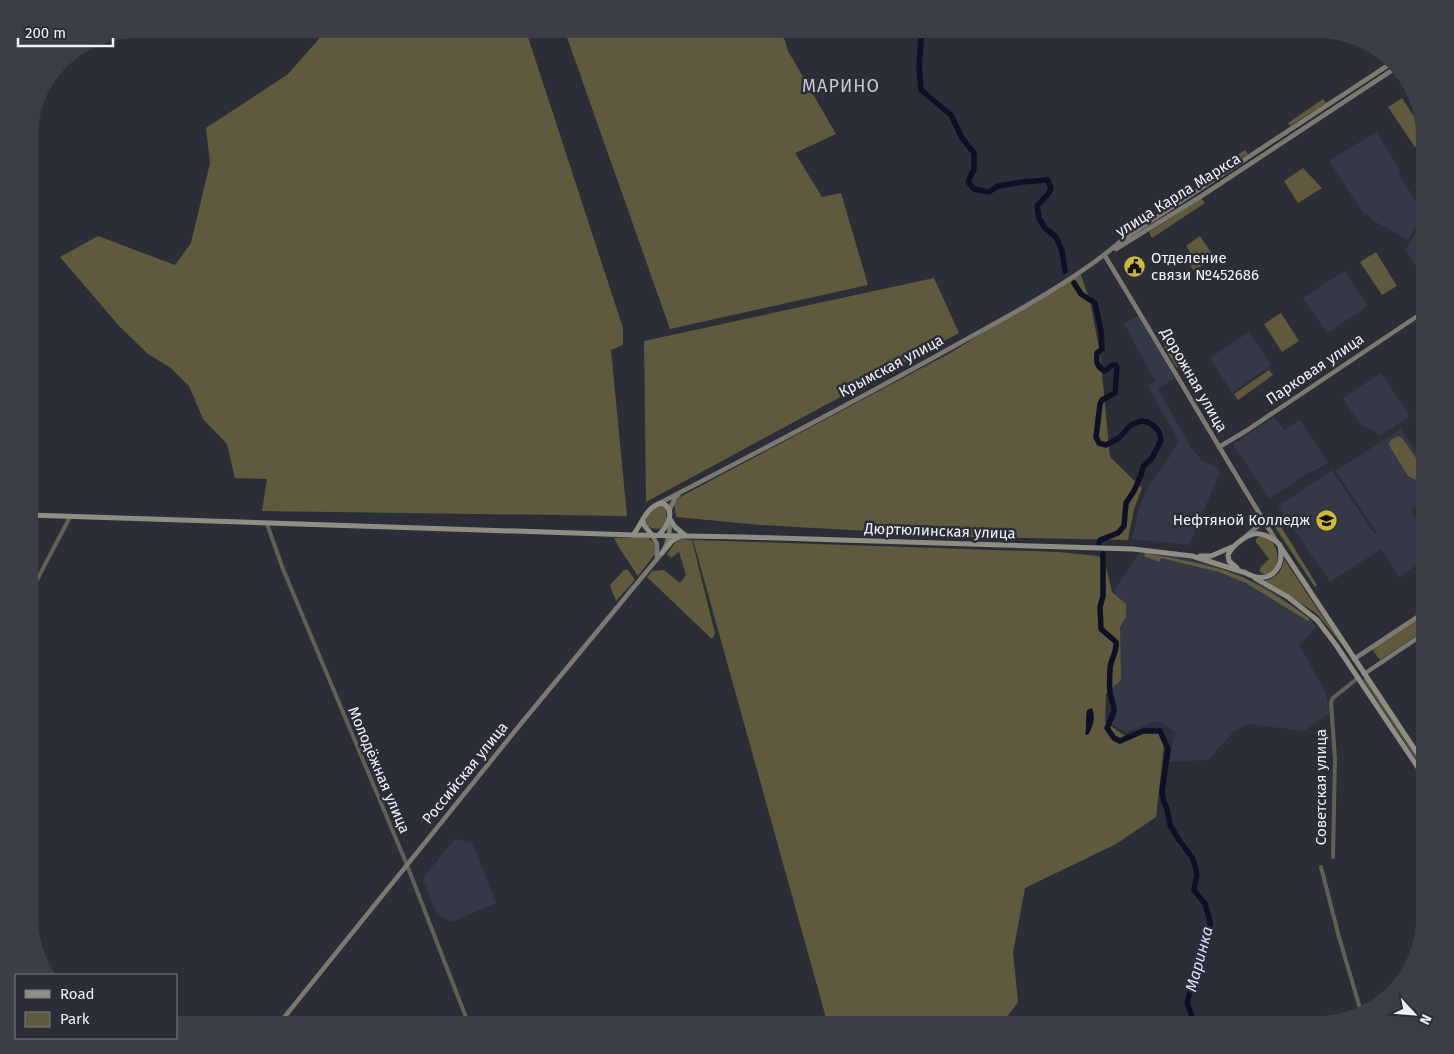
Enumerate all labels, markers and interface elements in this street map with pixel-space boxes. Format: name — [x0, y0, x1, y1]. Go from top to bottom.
scale bar — [18, 15, 112, 47]
text: 200 m — [25, 24, 66, 42]
district label: МАРИНО — [802, 75, 880, 97]
street label: улица Карла Маркса — [1112, 149, 1244, 241]
place label: Отделение связи №452686 — [1151, 249, 1259, 284]
public building icon: Отделение связи №452686 — [1123, 255, 1147, 279]
street label: Дорожная улица — [1156, 324, 1231, 435]
street label: Парковая улица — [1263, 330, 1367, 408]
street label: Крымская улица — [836, 331, 946, 401]
school or university icon: Нефтяной Колледж — [1314, 508, 1338, 532]
place label: Нефтяной Колледж — [1173, 511, 1310, 529]
street label: Дюртюлинская улица — [863, 519, 1016, 543]
street label: Молодёжная улица — [344, 704, 414, 836]
street label: Российская улица — [418, 718, 512, 828]
street label: Советская улица — [1312, 729, 1330, 845]
water label: Маринка — [1181, 924, 1217, 994]
legend — [15, 974, 178, 1039]
text: Road — [60, 985, 95, 1003]
north arrow — [1389, 989, 1439, 1039]
text: Park — [60, 1010, 90, 1028]
text: N — [1416, 1012, 1435, 1027]

